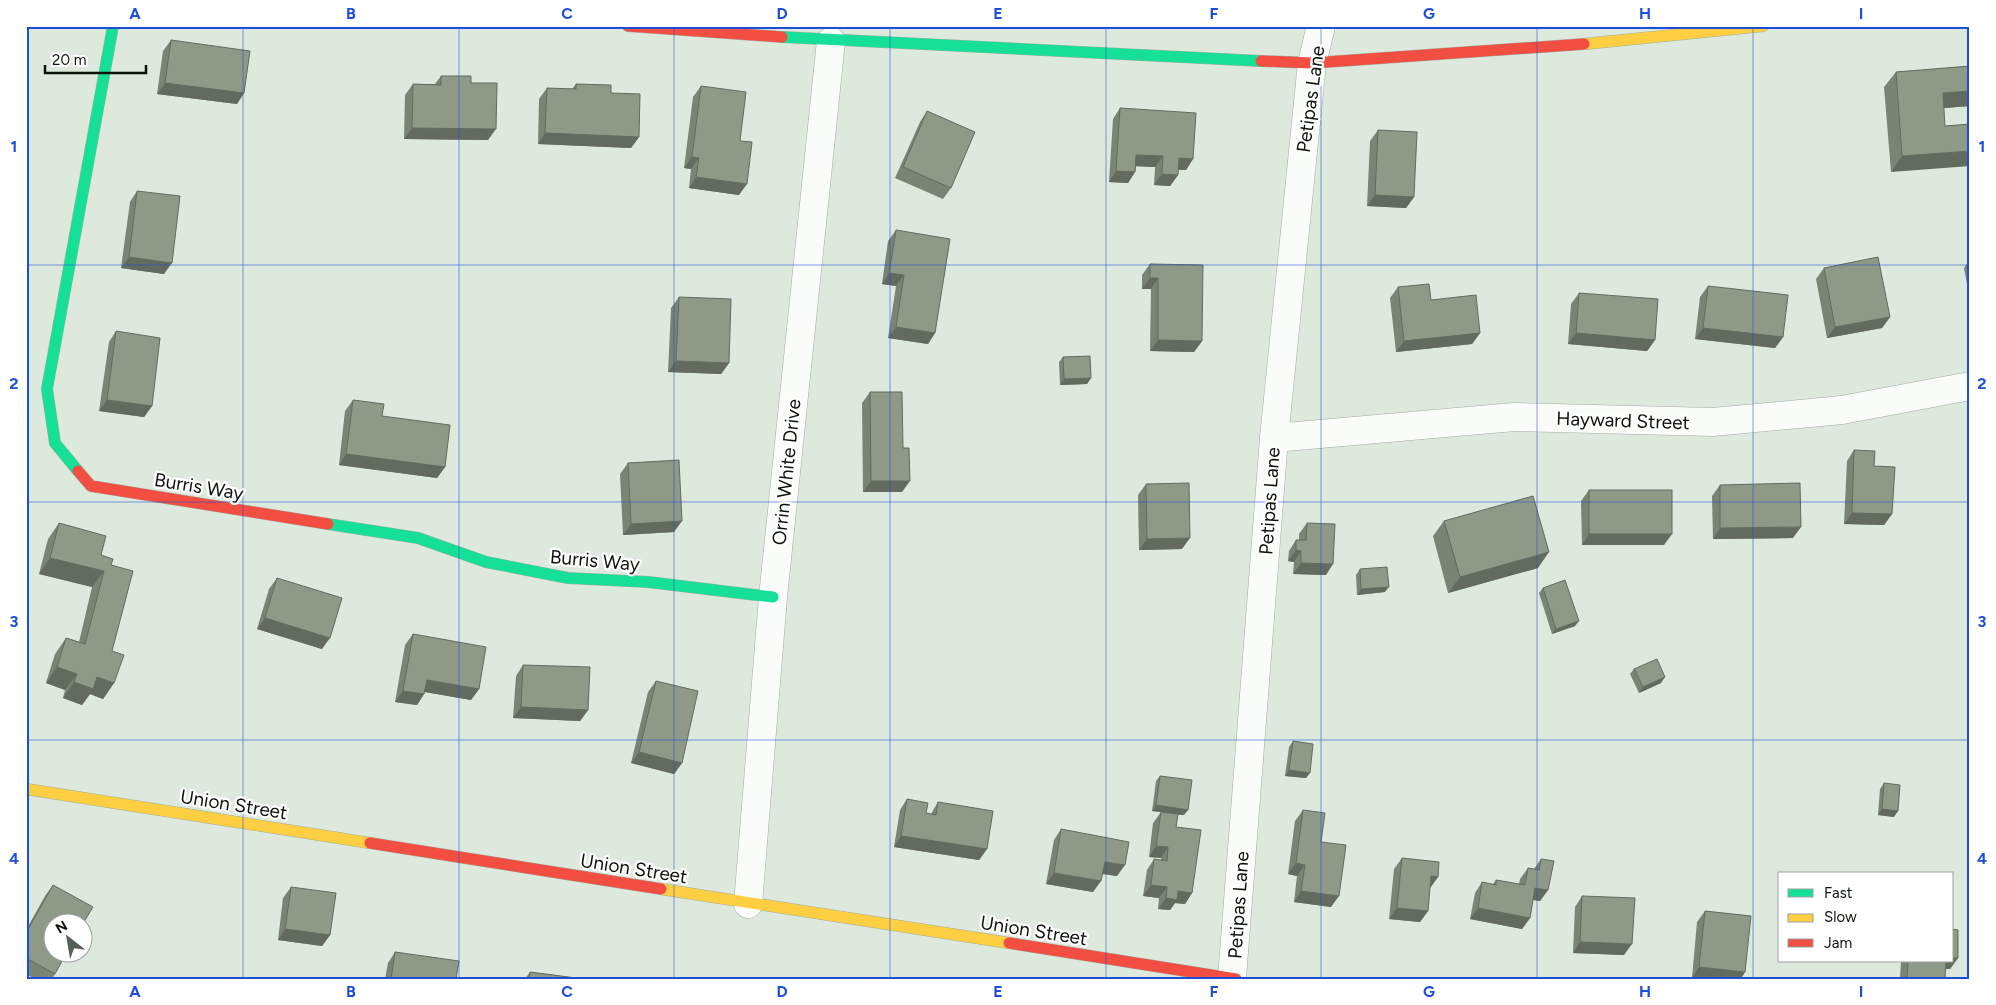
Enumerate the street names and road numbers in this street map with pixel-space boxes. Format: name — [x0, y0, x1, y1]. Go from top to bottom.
street label: Petipas Lane — [1292, 44, 1329, 154]
street label: Orrin White Drive — [767, 398, 806, 546]
street label: Hayward Street — [1556, 407, 1690, 434]
street label: Petipas Lane — [1254, 446, 1285, 556]
street label: Burris Way — [153, 468, 245, 505]
street label: Burris Way — [549, 545, 641, 576]
street label: Union Street — [179, 785, 289, 824]
street label: Union Street — [579, 849, 689, 888]
street label: Petipas Lane — [1223, 850, 1254, 960]
street label: Union Street — [979, 911, 1089, 950]

